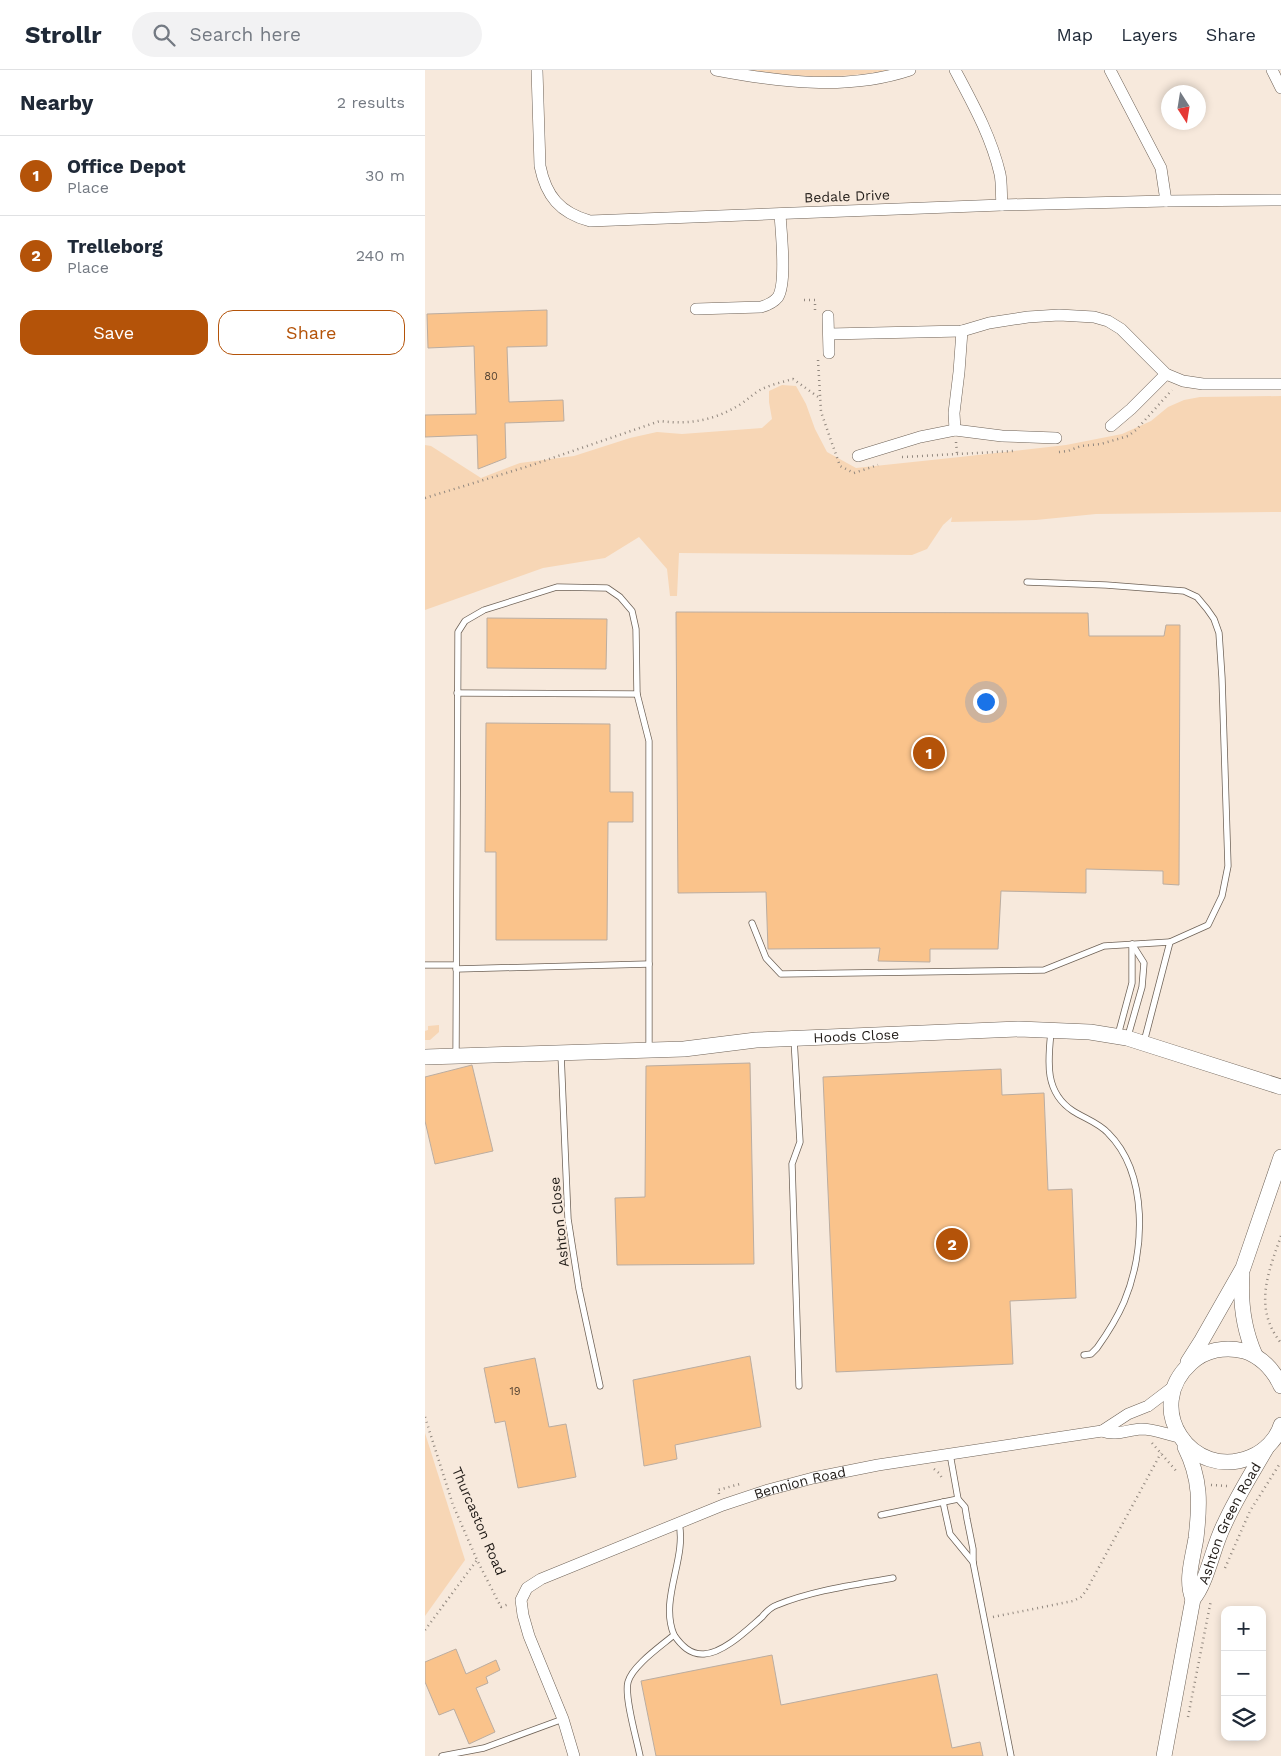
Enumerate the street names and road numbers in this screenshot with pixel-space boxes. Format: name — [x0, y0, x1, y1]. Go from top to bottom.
street label: Bedale Drive — [804, 187, 890, 205]
street label: Hoods Close — [813, 1026, 899, 1046]
street label: Ashton Close — [546, 1176, 572, 1268]
street label: Ashton Green Road — [1195, 1460, 1264, 1587]
street label: Thurcaston Road — [449, 1464, 509, 1578]
street label: Bennion Road — [752, 1464, 847, 1502]

